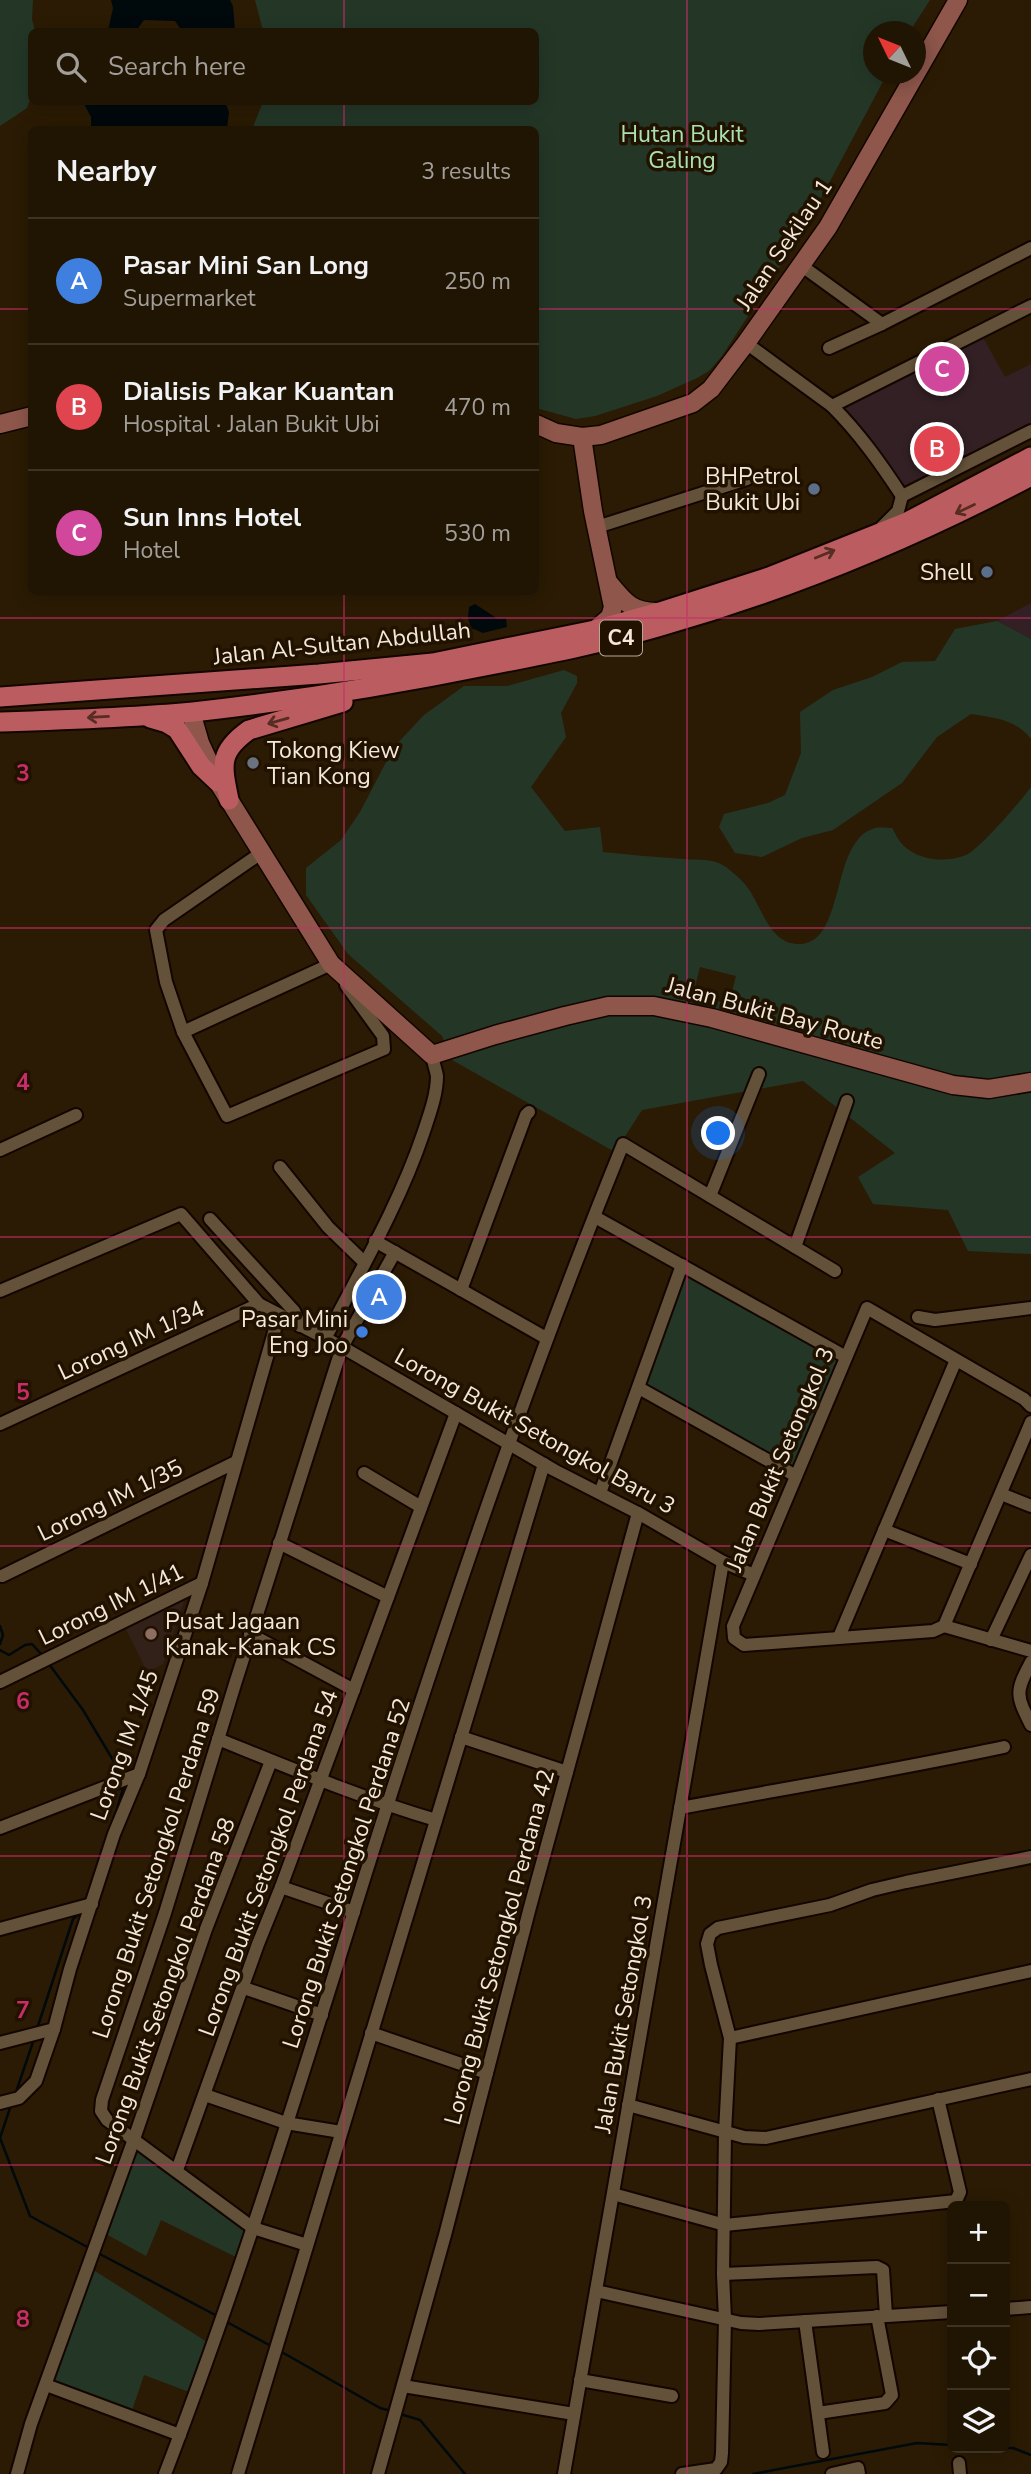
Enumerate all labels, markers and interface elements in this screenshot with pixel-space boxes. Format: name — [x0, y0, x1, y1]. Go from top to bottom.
north arrow — [863, 21, 926, 84]
search box — [28, 28, 539, 105]
icon: search — [52, 48, 90, 86]
text: Search here — [108, 49, 246, 84]
park label: Hutan Bukit Galing — [621, 119, 744, 176]
text: Nearby — [56, 151, 156, 192]
text: 3 results — [421, 156, 511, 187]
street label: Jalan Sekilau 1 — [728, 172, 840, 317]
text: Pasar Mini San Long — [123, 248, 369, 283]
text: A — [70, 266, 88, 297]
text: 250 m — [444, 266, 511, 297]
text: Supermarket — [123, 283, 256, 314]
pin: C — [919, 343, 965, 395]
text: Dialisis Pakar Kuantan — [123, 374, 394, 409]
text: B — [71, 392, 87, 423]
text: 470 m — [444, 392, 511, 423]
text: Hospital · Jalan Bukit Ubi — [123, 409, 380, 440]
pin: B — [914, 423, 960, 475]
place label: BHPetrol Bukit Ubi — [705, 461, 800, 518]
marker: BHPetrol Bukit Ubi — [806, 481, 822, 497]
text: Sun Inns Hotel — [123, 500, 301, 535]
one-way arrow — [955, 503, 976, 517]
text: C — [71, 518, 87, 549]
text: 530 m — [444, 518, 511, 549]
text: Hotel — [123, 535, 180, 566]
one-way arrow — [814, 547, 836, 560]
place label: Shell — [920, 557, 973, 588]
marker: Shell — [979, 564, 995, 580]
street label: Jalan Al-Sultan Abdullah — [211, 615, 472, 673]
road number: C4 — [600, 620, 642, 656]
one-way arrow — [87, 711, 110, 724]
one-way arrow — [268, 715, 290, 728]
place label: Tokong Kiew Tian Kong — [267, 735, 399, 792]
marker: Tokong Kiew Tian Kong — [245, 755, 261, 771]
text: 3 — [16, 758, 30, 789]
street label: Jalan Bukit Bay Route — [662, 969, 887, 1057]
text: 4 — [16, 1067, 30, 1098]
your location — [701, 1116, 735, 1150]
pin: A — [356, 1271, 402, 1323]
street label: Lorong IM 1/34 — [53, 1293, 209, 1388]
place label: Pasar Mini Eng Joo — [241, 1304, 348, 1361]
marker: Pasar Mini Eng Joo — [354, 1324, 370, 1340]
street label: Lorong Bukit Setongkol Baru 3 — [389, 1341, 681, 1522]
street label: Jalan Bukit Setongkol 3 — [719, 1342, 842, 1577]
text: 5 — [16, 1377, 30, 1408]
street label: Lorong IM 1/35 — [32, 1452, 188, 1549]
street label: Lorong IM 1/41 — [33, 1556, 189, 1653]
place label: Pusat Jagaan Kanak-Kanak CS — [165, 1606, 336, 1663]
marker: Pusat Jagaan Kanak-Kanak CS — [143, 1626, 159, 1642]
street label: Lorong IM 1/45 — [83, 1666, 166, 1825]
street label: Lorong Bukit Setongkol Perdana 59 — [85, 1684, 228, 2042]
text: 6 — [16, 1686, 30, 1717]
street label: Lorong Bukit Setongkol Perdana 54 — [191, 1686, 346, 2041]
street label: Lorong Bukit Setongkol Perdana 52 — [275, 1694, 418, 2052]
street label: Lorong Bukit Setongkol Perdana 42 — [437, 1766, 562, 2128]
street label: Lorong Bukit Setongkol Perdana 58 — [88, 1814, 243, 2169]
street label: Jalan Bukit Setongkol 3 — [587, 1893, 660, 2136]
text: 7 — [16, 1995, 30, 2026]
map controls — [947, 2201, 1010, 2453]
button: + — [947, 2201, 1010, 2264]
button: − — [947, 2264, 1010, 2327]
text: 8 — [16, 2304, 30, 2335]
button: locate — [947, 2327, 1010, 2390]
button: layers — [947, 2390, 1010, 2453]

